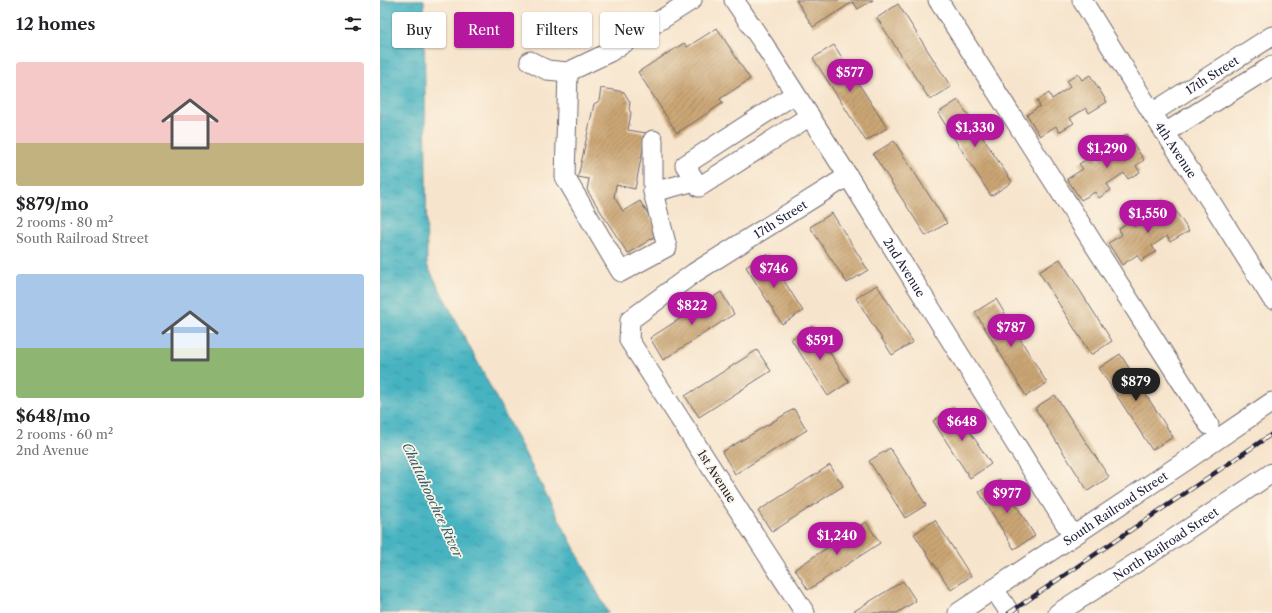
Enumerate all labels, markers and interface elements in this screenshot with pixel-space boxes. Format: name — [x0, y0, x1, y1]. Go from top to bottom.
chip: Buy — [392, 12, 446, 48]
chip: Rent — [454, 12, 514, 48]
chip: Filters — [522, 12, 592, 48]
chip: New — [600, 12, 659, 48]
icon: filters — [342, 13, 364, 35]
text: 12 homes — [16, 14, 95, 34]
street label: 17th Street — [1182, 52, 1242, 97]
pin: $577 — [826, 59, 874, 93]
text: $577 — [836, 64, 864, 80]
icon: home — [154, 88, 226, 160]
pin: $1,330 — [942, 114, 1008, 148]
text: $1,330 — [955, 119, 995, 135]
street label: 4th Avenue — [1152, 119, 1200, 181]
pin: $1,290 — [1074, 135, 1140, 169]
text: $1,290 — [1087, 140, 1127, 156]
text: $879/mo — [16, 194, 89, 214]
street label: 17th Street — [751, 196, 810, 241]
pin: $1,550 — [1115, 200, 1181, 234]
text: $1,550 — [1128, 205, 1168, 221]
text: 2 rooms · 80 m² — [16, 214, 113, 230]
text: South Railroad Street — [16, 230, 149, 246]
street label: 2nd Avenue — [881, 235, 929, 300]
pin: $746 — [750, 255, 798, 289]
text: $746 — [759, 260, 789, 276]
pin: $822 — [668, 292, 716, 326]
text: $822 — [677, 297, 707, 313]
icon: home — [154, 300, 226, 372]
pin: $787 — [987, 314, 1035, 348]
text: $787 — [997, 319, 1025, 335]
pin: $591 — [796, 327, 844, 361]
text: $591 — [806, 332, 834, 348]
pin: $879 — [1112, 368, 1160, 402]
text: $879 — [1121, 373, 1151, 389]
text: $648/mo — [16, 406, 90, 426]
pin: $648 — [938, 408, 986, 442]
text: $648 — [947, 413, 977, 429]
text: 2 rooms · 60 m² — [16, 426, 113, 442]
water label: Chattahoochee River — [399, 440, 467, 561]
text: 2nd Avenue — [16, 442, 89, 458]
street label: 1st Avenue — [694, 447, 740, 505]
street label: South Railroad Street — [1060, 467, 1171, 548]
pin: $977 — [983, 480, 1031, 514]
text: $977 — [993, 485, 1021, 501]
street label: North Railroad Street — [1110, 503, 1221, 583]
pin: $1,240 — [804, 522, 870, 556]
text: $1,240 — [817, 527, 857, 543]

